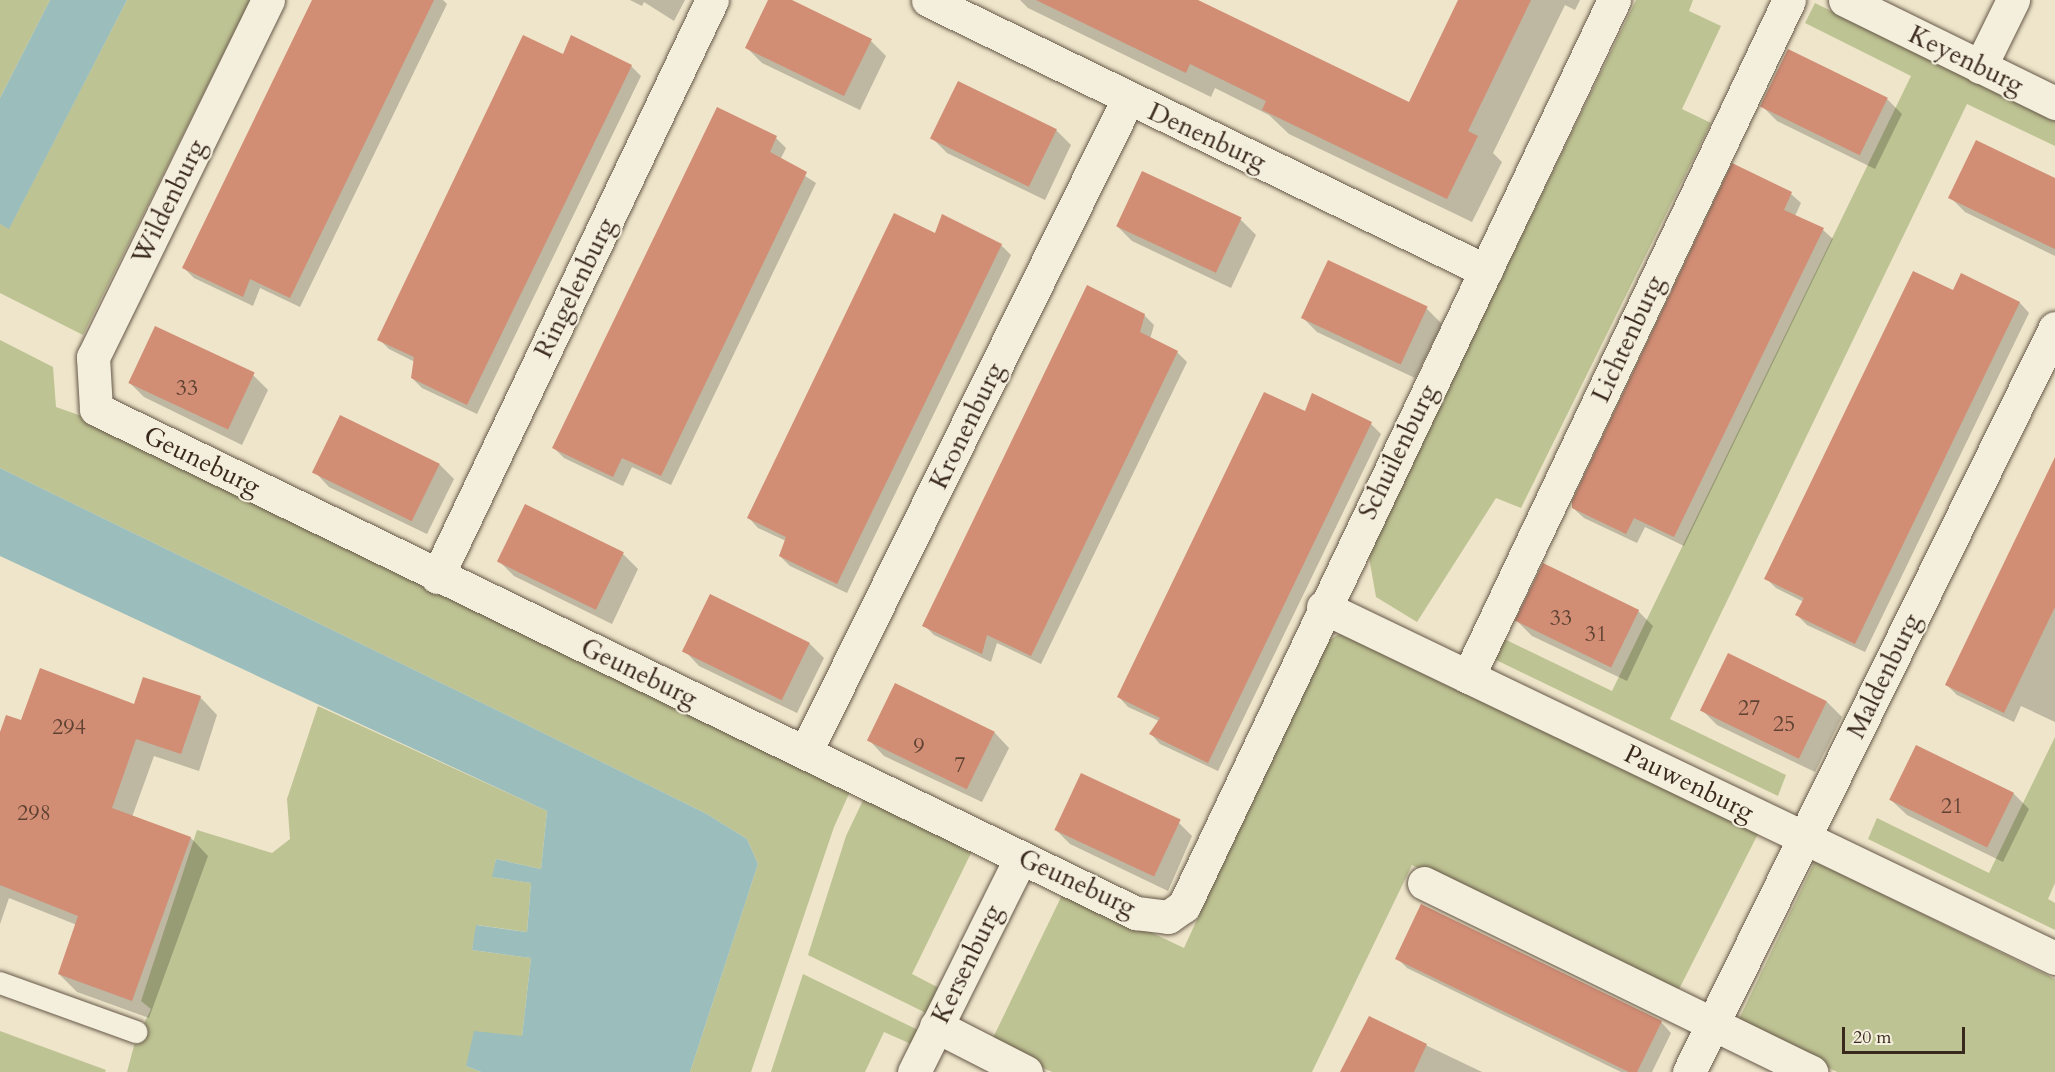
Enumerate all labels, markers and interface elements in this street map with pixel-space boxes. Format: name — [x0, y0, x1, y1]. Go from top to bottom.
street label: Keyenburg — [1904, 19, 2028, 101]
street label: Denenburg — [1143, 96, 1271, 178]
street label: Wildenburg — [125, 134, 213, 270]
street label: Ringelenburg — [528, 213, 622, 363]
street label: Lichtenburg — [1585, 271, 1671, 407]
street label: Kronenburg — [923, 358, 1011, 494]
house number: 33 — [176, 376, 198, 402]
street label: Schuilenburg — [1352, 379, 1444, 525]
street label: Geuneburg — [139, 419, 265, 503]
house number: 33 — [1550, 606, 1572, 632]
street label: Maldenburg — [1840, 608, 1928, 744]
house number: 31 — [1585, 622, 1607, 648]
street label: Geuneburg — [576, 631, 702, 715]
house number: 27 — [1738, 696, 1760, 722]
house number: 25 — [1773, 712, 1795, 738]
house number: 294 — [52, 715, 86, 741]
house number: 9 — [913, 734, 925, 760]
street label: Pauwenburg — [1619, 738, 1759, 828]
house number: 7 — [954, 753, 966, 779]
house number: 21 — [1941, 794, 1963, 820]
house number: 298 — [17, 801, 51, 827]
street label: Geuneburg — [1014, 842, 1140, 924]
street label: Kersenburg — [925, 900, 1009, 1028]
scale bar — [1845, 1015, 1968, 1053]
text: 20 m — [1853, 1025, 1892, 1050]

